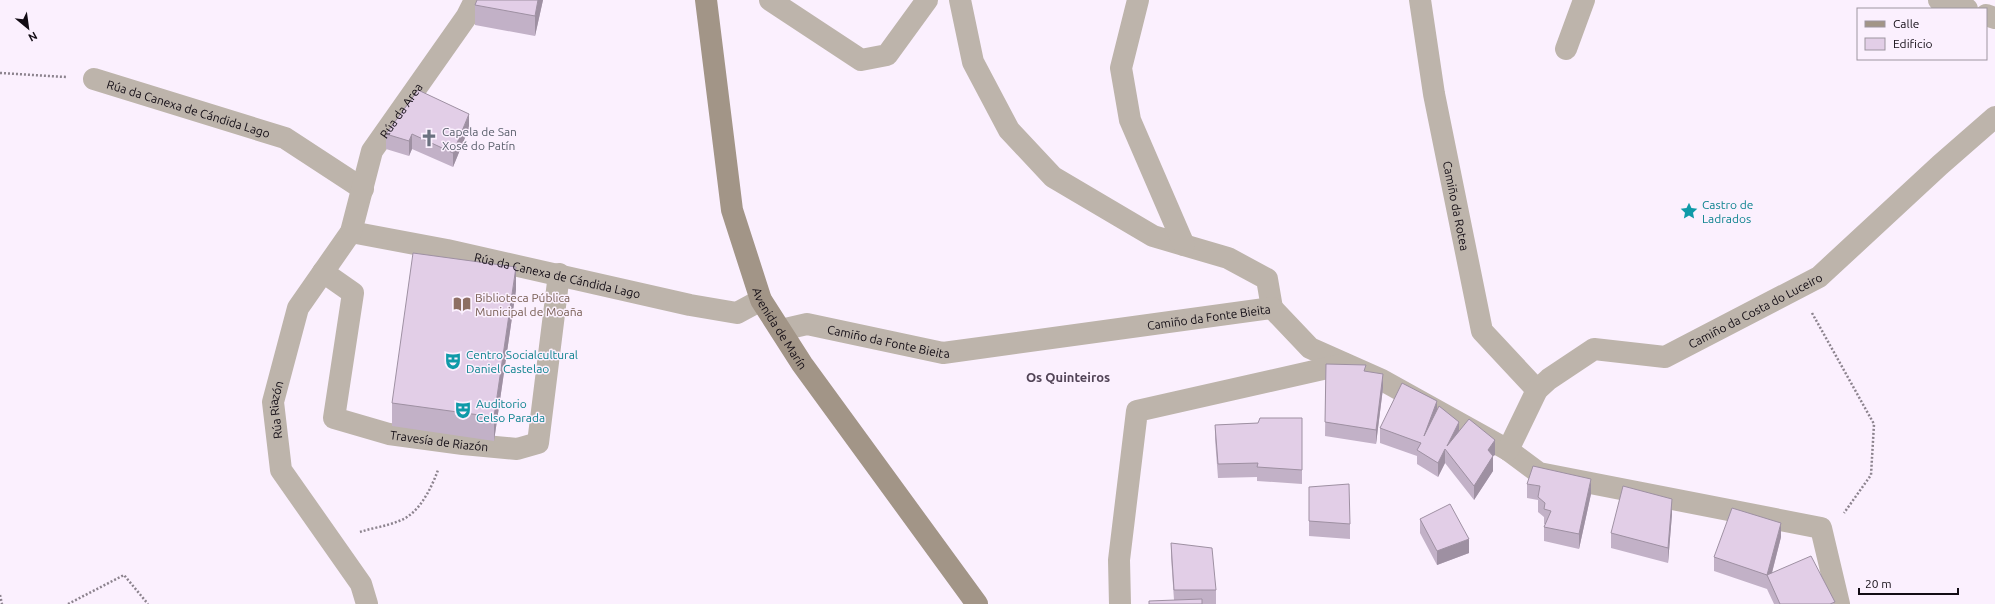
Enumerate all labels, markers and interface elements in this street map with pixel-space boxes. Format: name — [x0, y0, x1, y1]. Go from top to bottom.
north arrow — [8, 8, 48, 48]
legend — [1857, 8, 1987, 60]
text: Calle — [1893, 17, 1919, 30]
text: N — [26, 30, 39, 44]
text: Edificio — [1893, 37, 1933, 50]
street label: Rúa da Canexa de Cándida Lago — [105, 77, 272, 140]
street label: Rúa da Area — [377, 80, 424, 140]
place label: Capela de San Xosé do Patín — [442, 125, 517, 152]
church icon: Capela de San Xosé do Patín — [419, 128, 439, 148]
street label: Camiño da Rotea — [1441, 160, 1472, 252]
place label: Castro de Ladrados — [1702, 198, 1753, 225]
place icon: Castro de Ladrados — [1679, 201, 1699, 221]
street label: Rúa da Canexa de Cándida Lago — [473, 250, 642, 300]
street label: Camiño da Costa do Luceiro — [1686, 270, 1824, 350]
street label: Avenida de Marín — [751, 286, 810, 371]
place label: Biblioteca Pública Municipal de Moaña — [475, 291, 583, 318]
library icon: Biblioteca Pública Municipal de Moaña — [452, 294, 472, 314]
street label: Camiño da Fonte Bieita — [1146, 302, 1271, 332]
street label: Camiño da Fonte Bieita — [826, 322, 950, 360]
place label: Centro Socialcultural Daniel Castelao — [466, 348, 578, 375]
theatre icon: Centro Socialcultural Daniel Castelao — [443, 351, 463, 371]
district label: Os Quinteiros — [1026, 370, 1110, 384]
street label: Rúa Riazón — [266, 379, 285, 440]
place label: Auditorio Celso Parada — [476, 397, 545, 424]
theatre icon: Auditorio Celso Parada — [453, 400, 473, 420]
street label: Travesía de Riazón — [389, 428, 489, 453]
scale bar — [1859, 570, 1958, 596]
text: 20 m — [1865, 577, 1892, 590]

